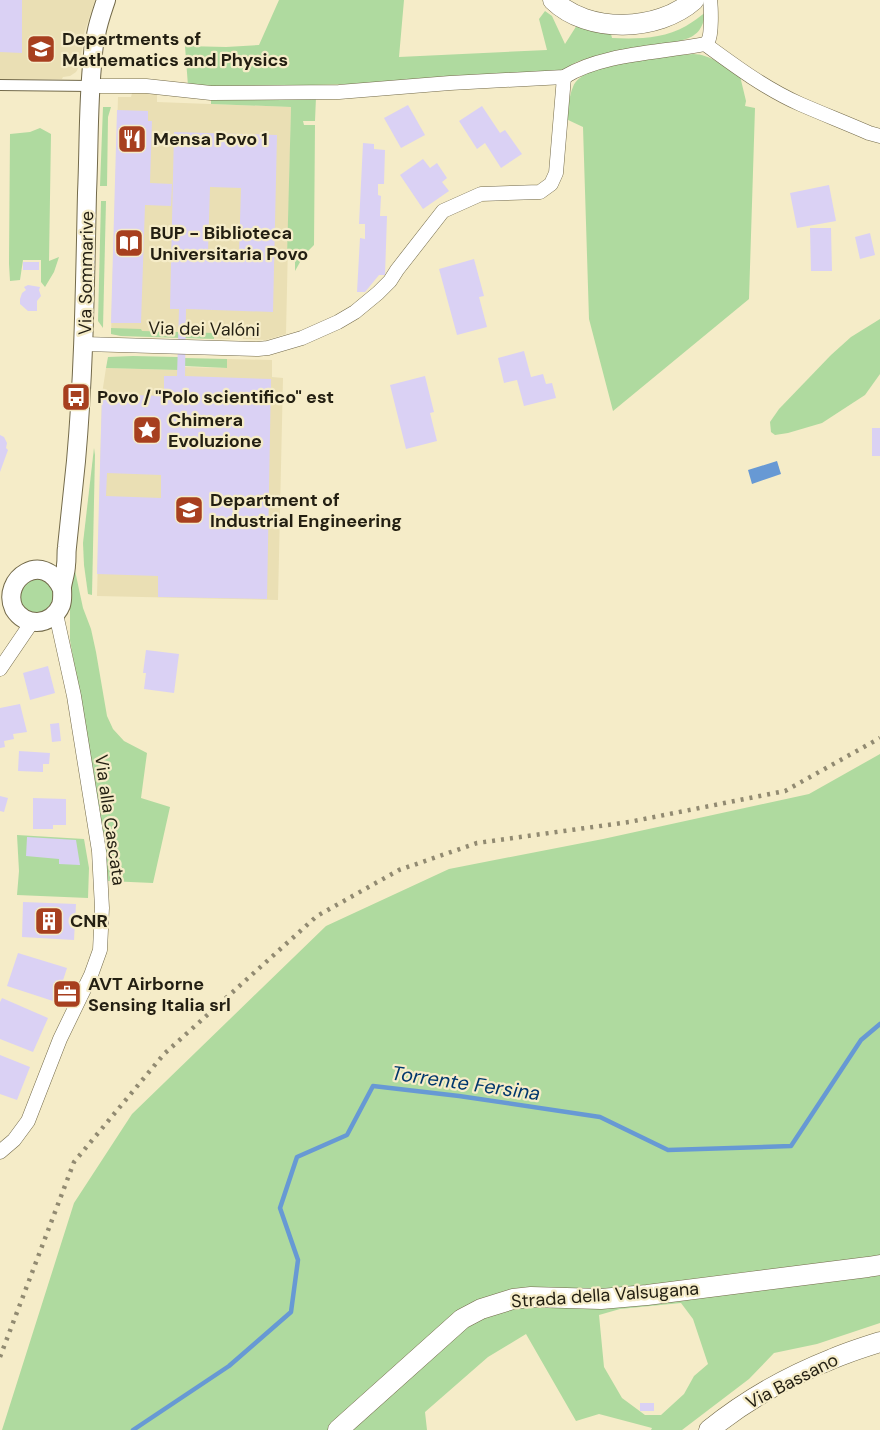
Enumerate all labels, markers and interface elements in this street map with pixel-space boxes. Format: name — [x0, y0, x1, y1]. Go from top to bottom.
place label: Departments of Mathematics and Physics — [62, 27, 288, 72]
school or university icon: Departments of Mathematics and Physics — [25, 33, 57, 65]
restaurant icon: Mensa Povo 1 — [116, 123, 148, 155]
place label: Mensa Povo 1 — [153, 127, 268, 151]
street label: Via Sommarive — [73, 211, 99, 335]
place label: BUP - Biblioteca Universitaria Povo — [150, 221, 308, 266]
library icon: BUP - Biblioteca Universitaria Povo — [113, 227, 145, 259]
street label: Via dei Valóni — [148, 316, 260, 342]
bus stop icon: Povo / "Polo scientifico" est — [60, 381, 92, 413]
place label: Povo / "Polo scientifico" est — [97, 385, 334, 409]
place label: Chimera Evoluzione — [168, 408, 262, 453]
place icon: Chimera Evoluzione — [131, 414, 163, 446]
place label: Department of Industrial Engineering — [210, 488, 402, 533]
school or university icon: Department of Industrial Engineering — [173, 494, 205, 526]
street label: Via alla Cascata — [89, 753, 131, 887]
building icon: CNR — [33, 905, 65, 937]
place label: CNR — [70, 909, 108, 933]
place label: AVT Airborne Sensing Italia srl — [88, 972, 231, 1017]
office icon: AVT Airborne Sensing Italia srl — [51, 978, 83, 1010]
water label: Torrente Fersina — [390, 1060, 542, 1106]
street label: Strada della Valsugana — [510, 1276, 700, 1314]
street label: Via Bassano — [742, 1348, 842, 1414]

